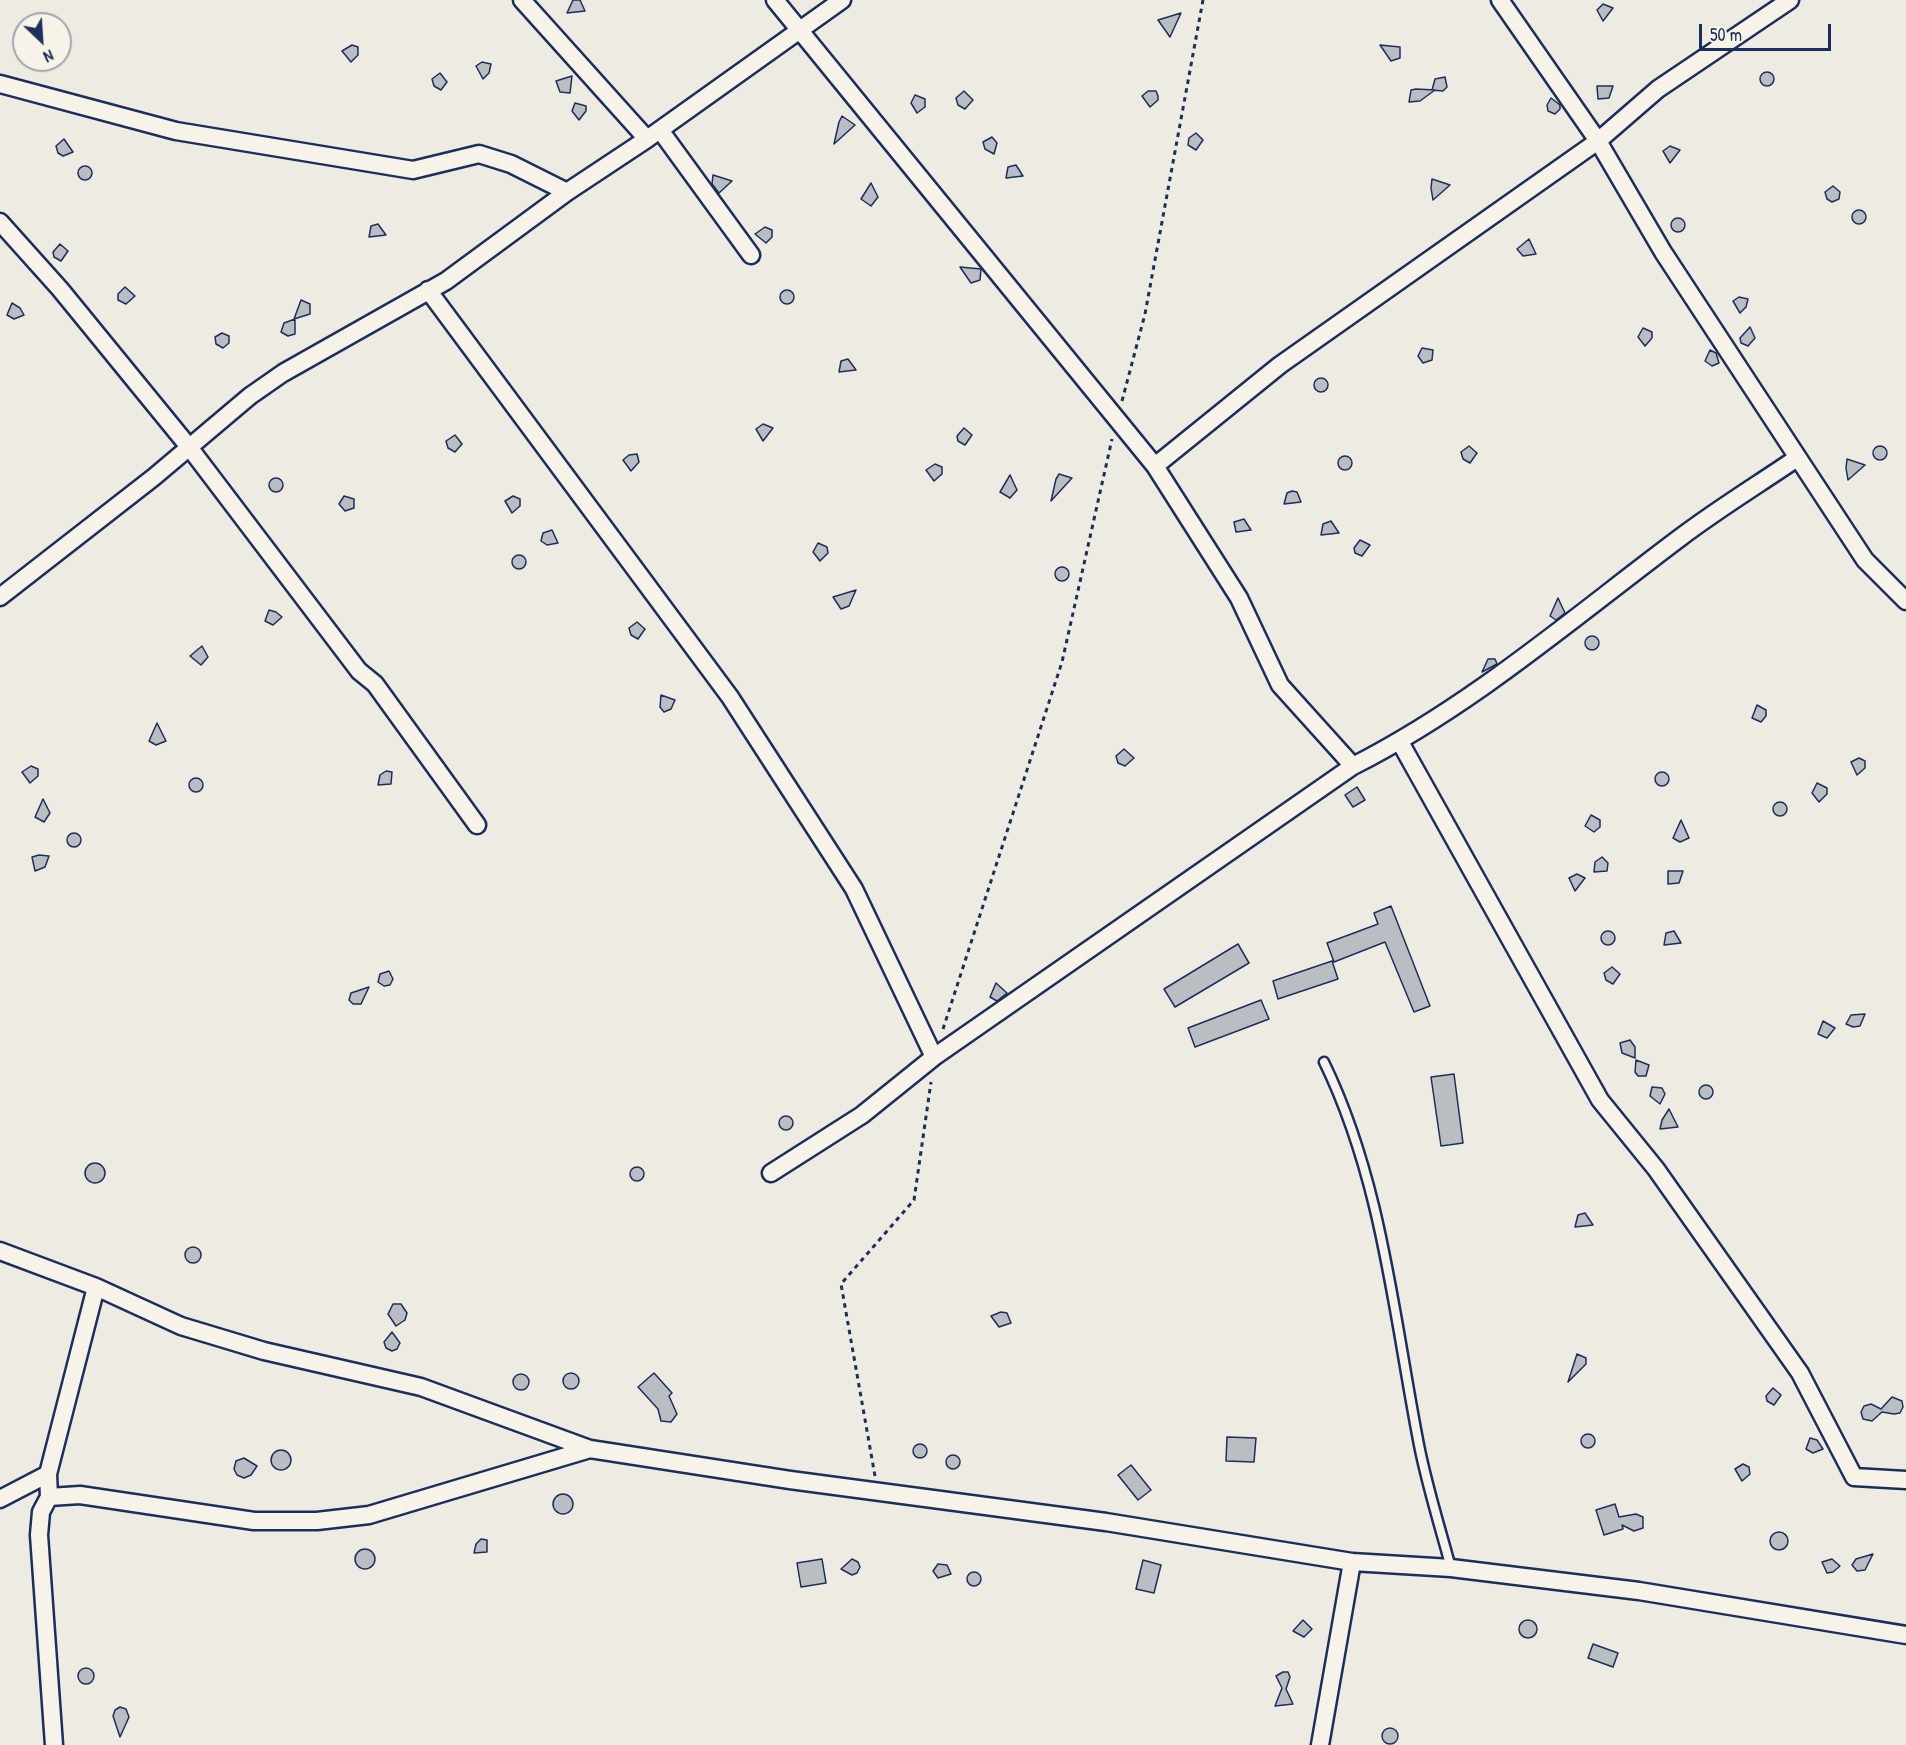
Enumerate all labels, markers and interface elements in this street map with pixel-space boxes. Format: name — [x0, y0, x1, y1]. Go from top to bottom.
north arrow — [12, 12, 72, 72]
scale bar — [1702, 12, 1834, 50]
text: 50 m — [1710, 22, 1742, 47]
text: N — [40, 45, 57, 68]

